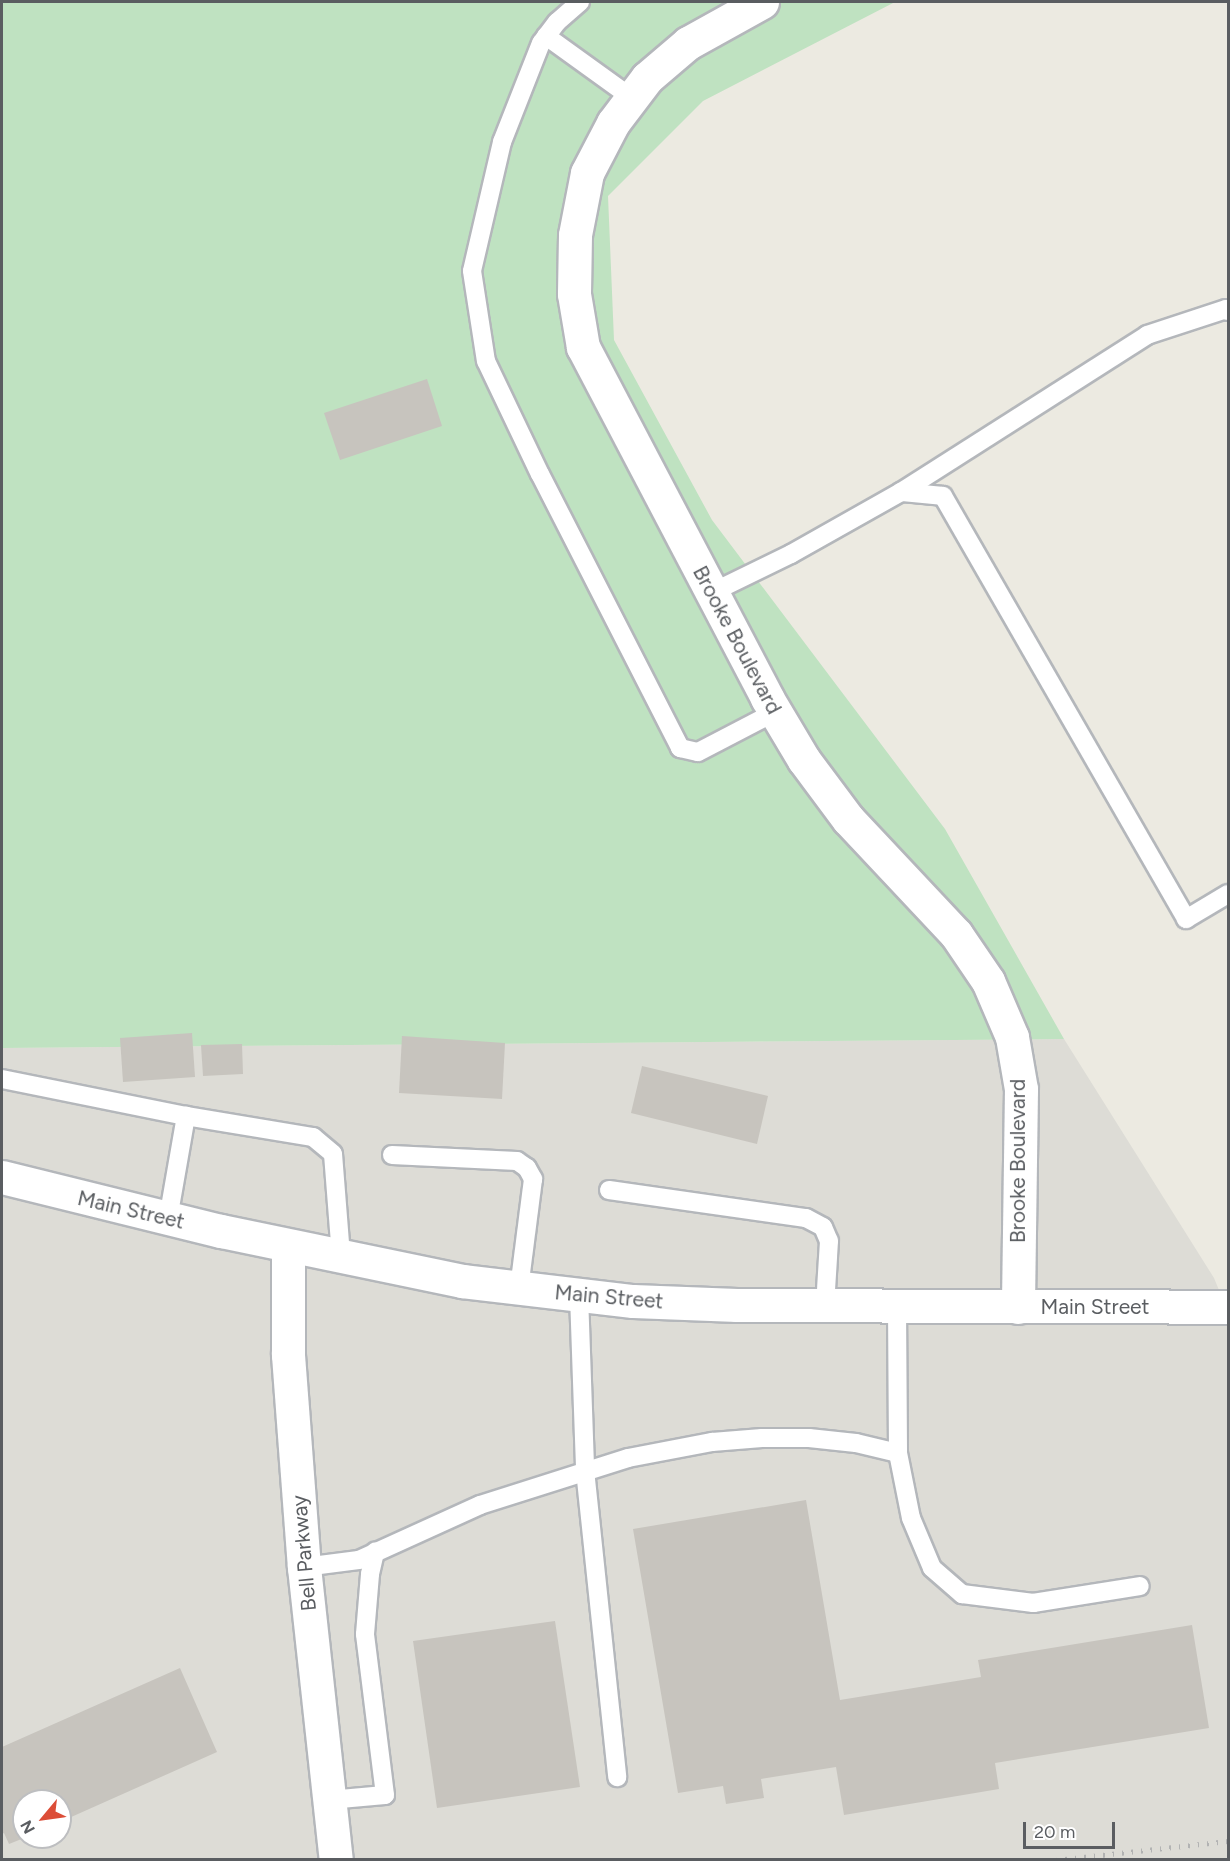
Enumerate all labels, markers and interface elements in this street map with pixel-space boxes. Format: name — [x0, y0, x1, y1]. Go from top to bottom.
street label: Brooke Boulevard — [687, 562, 787, 718]
street label: Brooke Boulevard — [1005, 1079, 1031, 1243]
street label: Main Street — [75, 1185, 187, 1235]
street label: Main Street — [554, 1280, 664, 1314]
street label: Main Street — [1040, 1294, 1150, 1320]
street label: Bell Parkway — [286, 1494, 322, 1612]
north arrow — [12, 1789, 72, 1849]
scale bar — [1026, 1810, 1118, 1848]
text: N — [16, 1817, 39, 1837]
text: 20 m — [1034, 1821, 1075, 1843]

